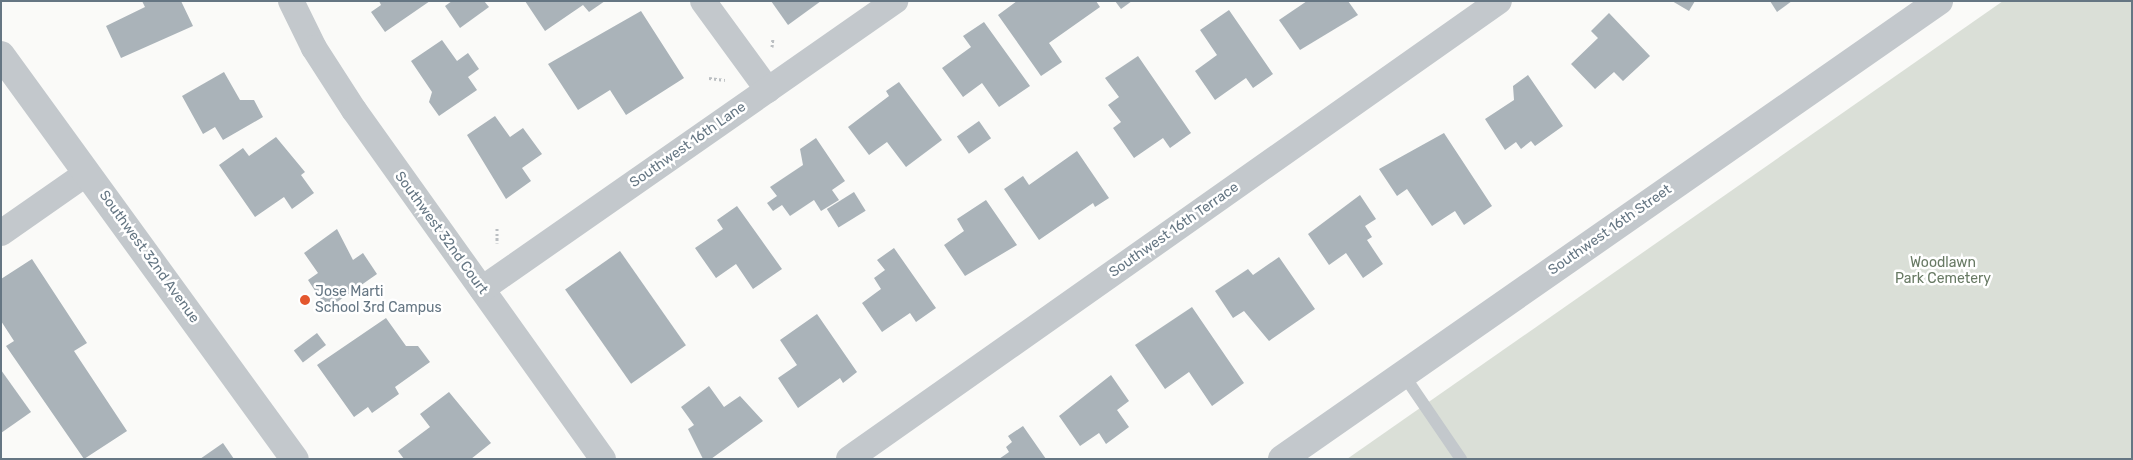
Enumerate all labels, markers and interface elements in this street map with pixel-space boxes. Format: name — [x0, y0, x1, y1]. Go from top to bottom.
street label: Southwest 16th Lane — [627, 99, 749, 191]
street label: Southwest 32nd Court — [391, 168, 491, 298]
street label: Southwest 16th Terrace — [1106, 179, 1242, 281]
street label: Southwest 16th Street — [1545, 181, 1675, 279]
street label: Southwest 32nd Avenue — [95, 187, 203, 327]
park label: Woodlawn Park Cemetery — [1895, 255, 1991, 288]
place label: Jose Marti School 3rd Campus — [315, 284, 442, 316]
marker: Jose Marti School 3rd Campus — [299, 294, 311, 306]

